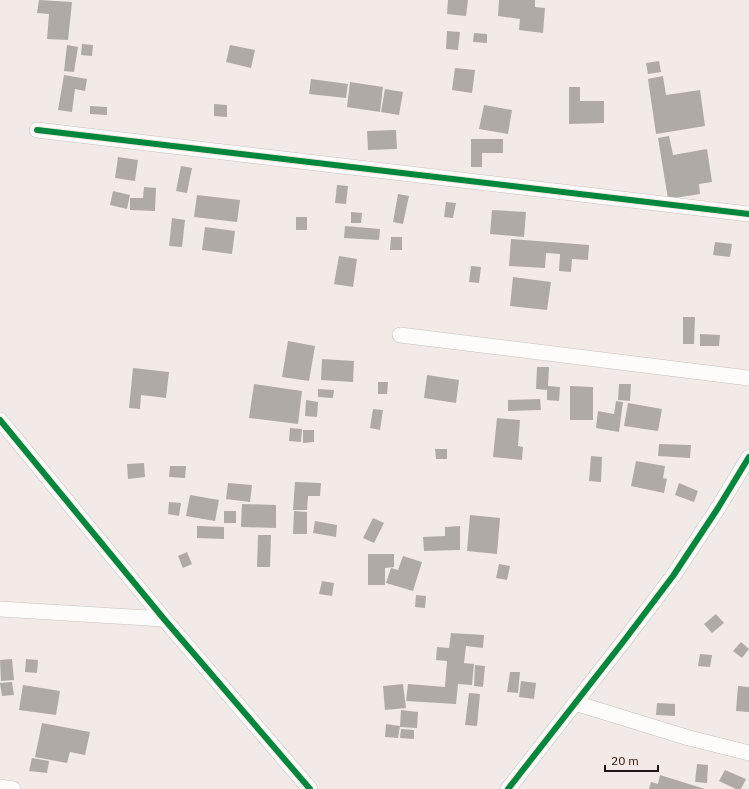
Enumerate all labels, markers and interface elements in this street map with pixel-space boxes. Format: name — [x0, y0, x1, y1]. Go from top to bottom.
scale bar — [605, 747, 658, 773]
text: 20 m — [611, 753, 639, 768]

